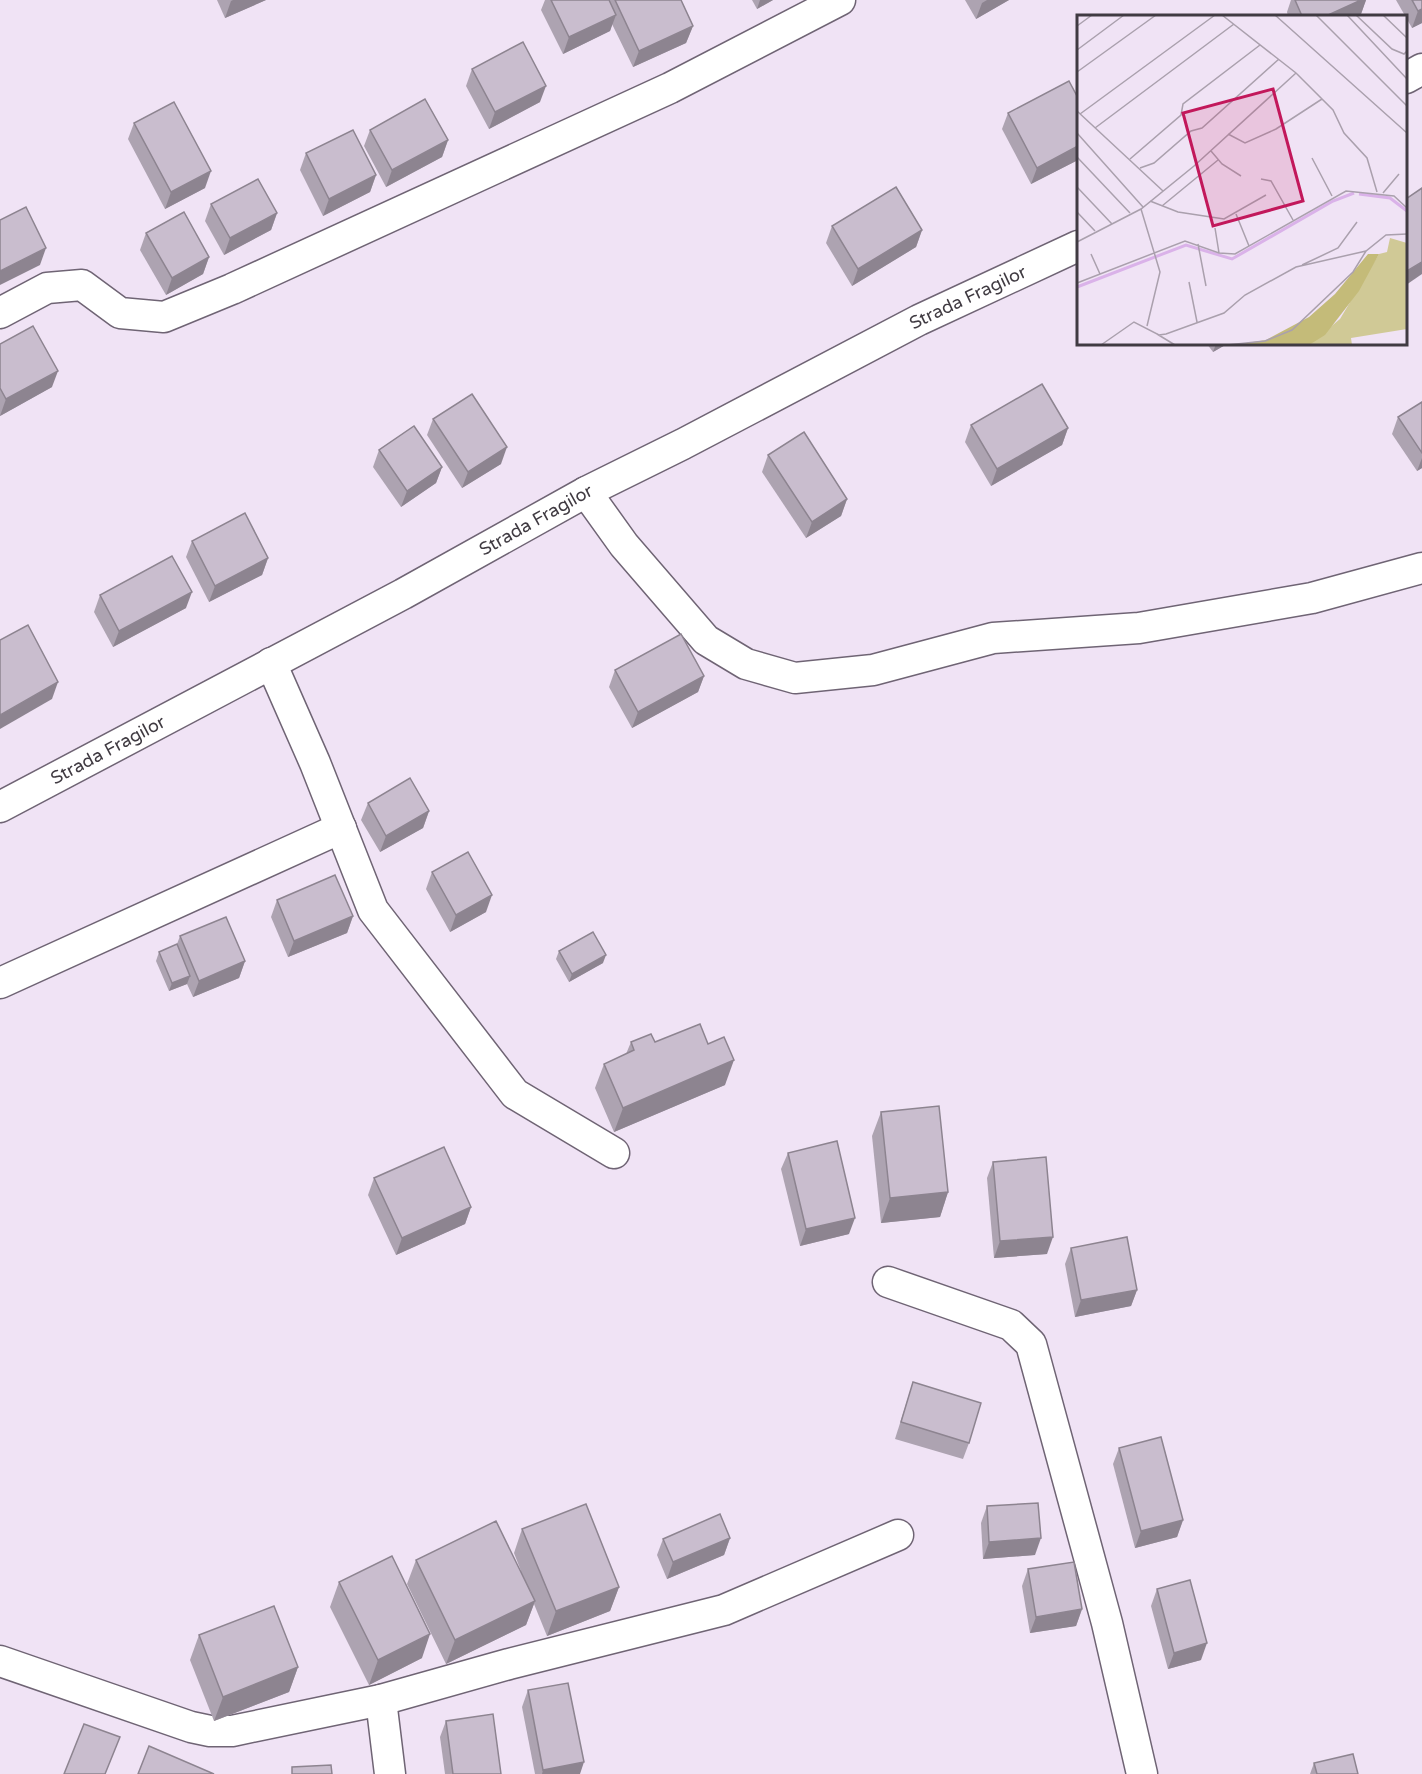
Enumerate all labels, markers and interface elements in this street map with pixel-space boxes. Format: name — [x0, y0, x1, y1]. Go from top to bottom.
inset map — [1077, 15, 1407, 345]
street label: Strada Fragilor — [906, 261, 1030, 334]
street label: Strada Fragilor — [475, 479, 596, 560]
street label: Strada Fragilor — [47, 711, 169, 789]

